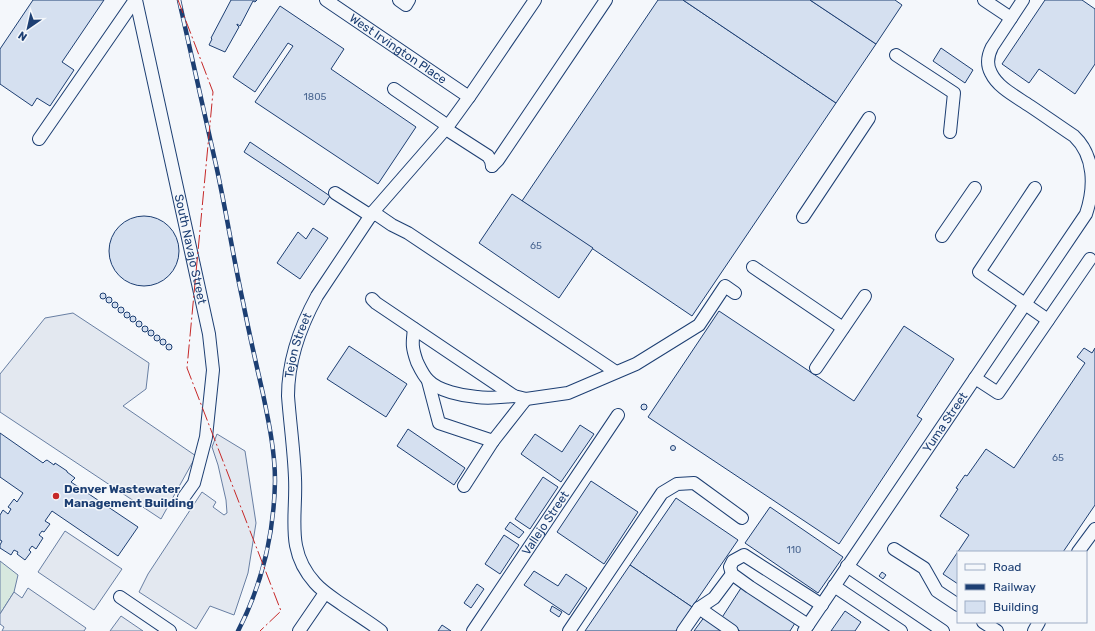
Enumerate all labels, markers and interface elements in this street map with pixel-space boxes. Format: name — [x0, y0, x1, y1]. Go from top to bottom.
north arrow — [8, 8, 48, 48]
street label: West Irvington Place — [347, 11, 449, 87]
text: N — [16, 28, 30, 43]
house number: 1805 — [304, 91, 327, 103]
street label: South Navajo Street — [172, 193, 209, 306]
house number: 65 — [530, 240, 542, 252]
street label: Tejon Street — [282, 310, 315, 379]
street label: Yuma Street — [920, 389, 971, 455]
house number: 65 — [1052, 452, 1064, 464]
place label: Denver Wastewater Management Building — [64, 482, 194, 510]
street label: Vallejo Street — [519, 488, 572, 558]
marker: Denver Wastewater Management Building — [51, 491, 61, 501]
house number: 110 — [787, 544, 801, 556]
legend — [957, 551, 1087, 623]
text: Road — [993, 560, 1021, 574]
text: Railway — [993, 580, 1036, 594]
text: Building — [993, 600, 1039, 614]

